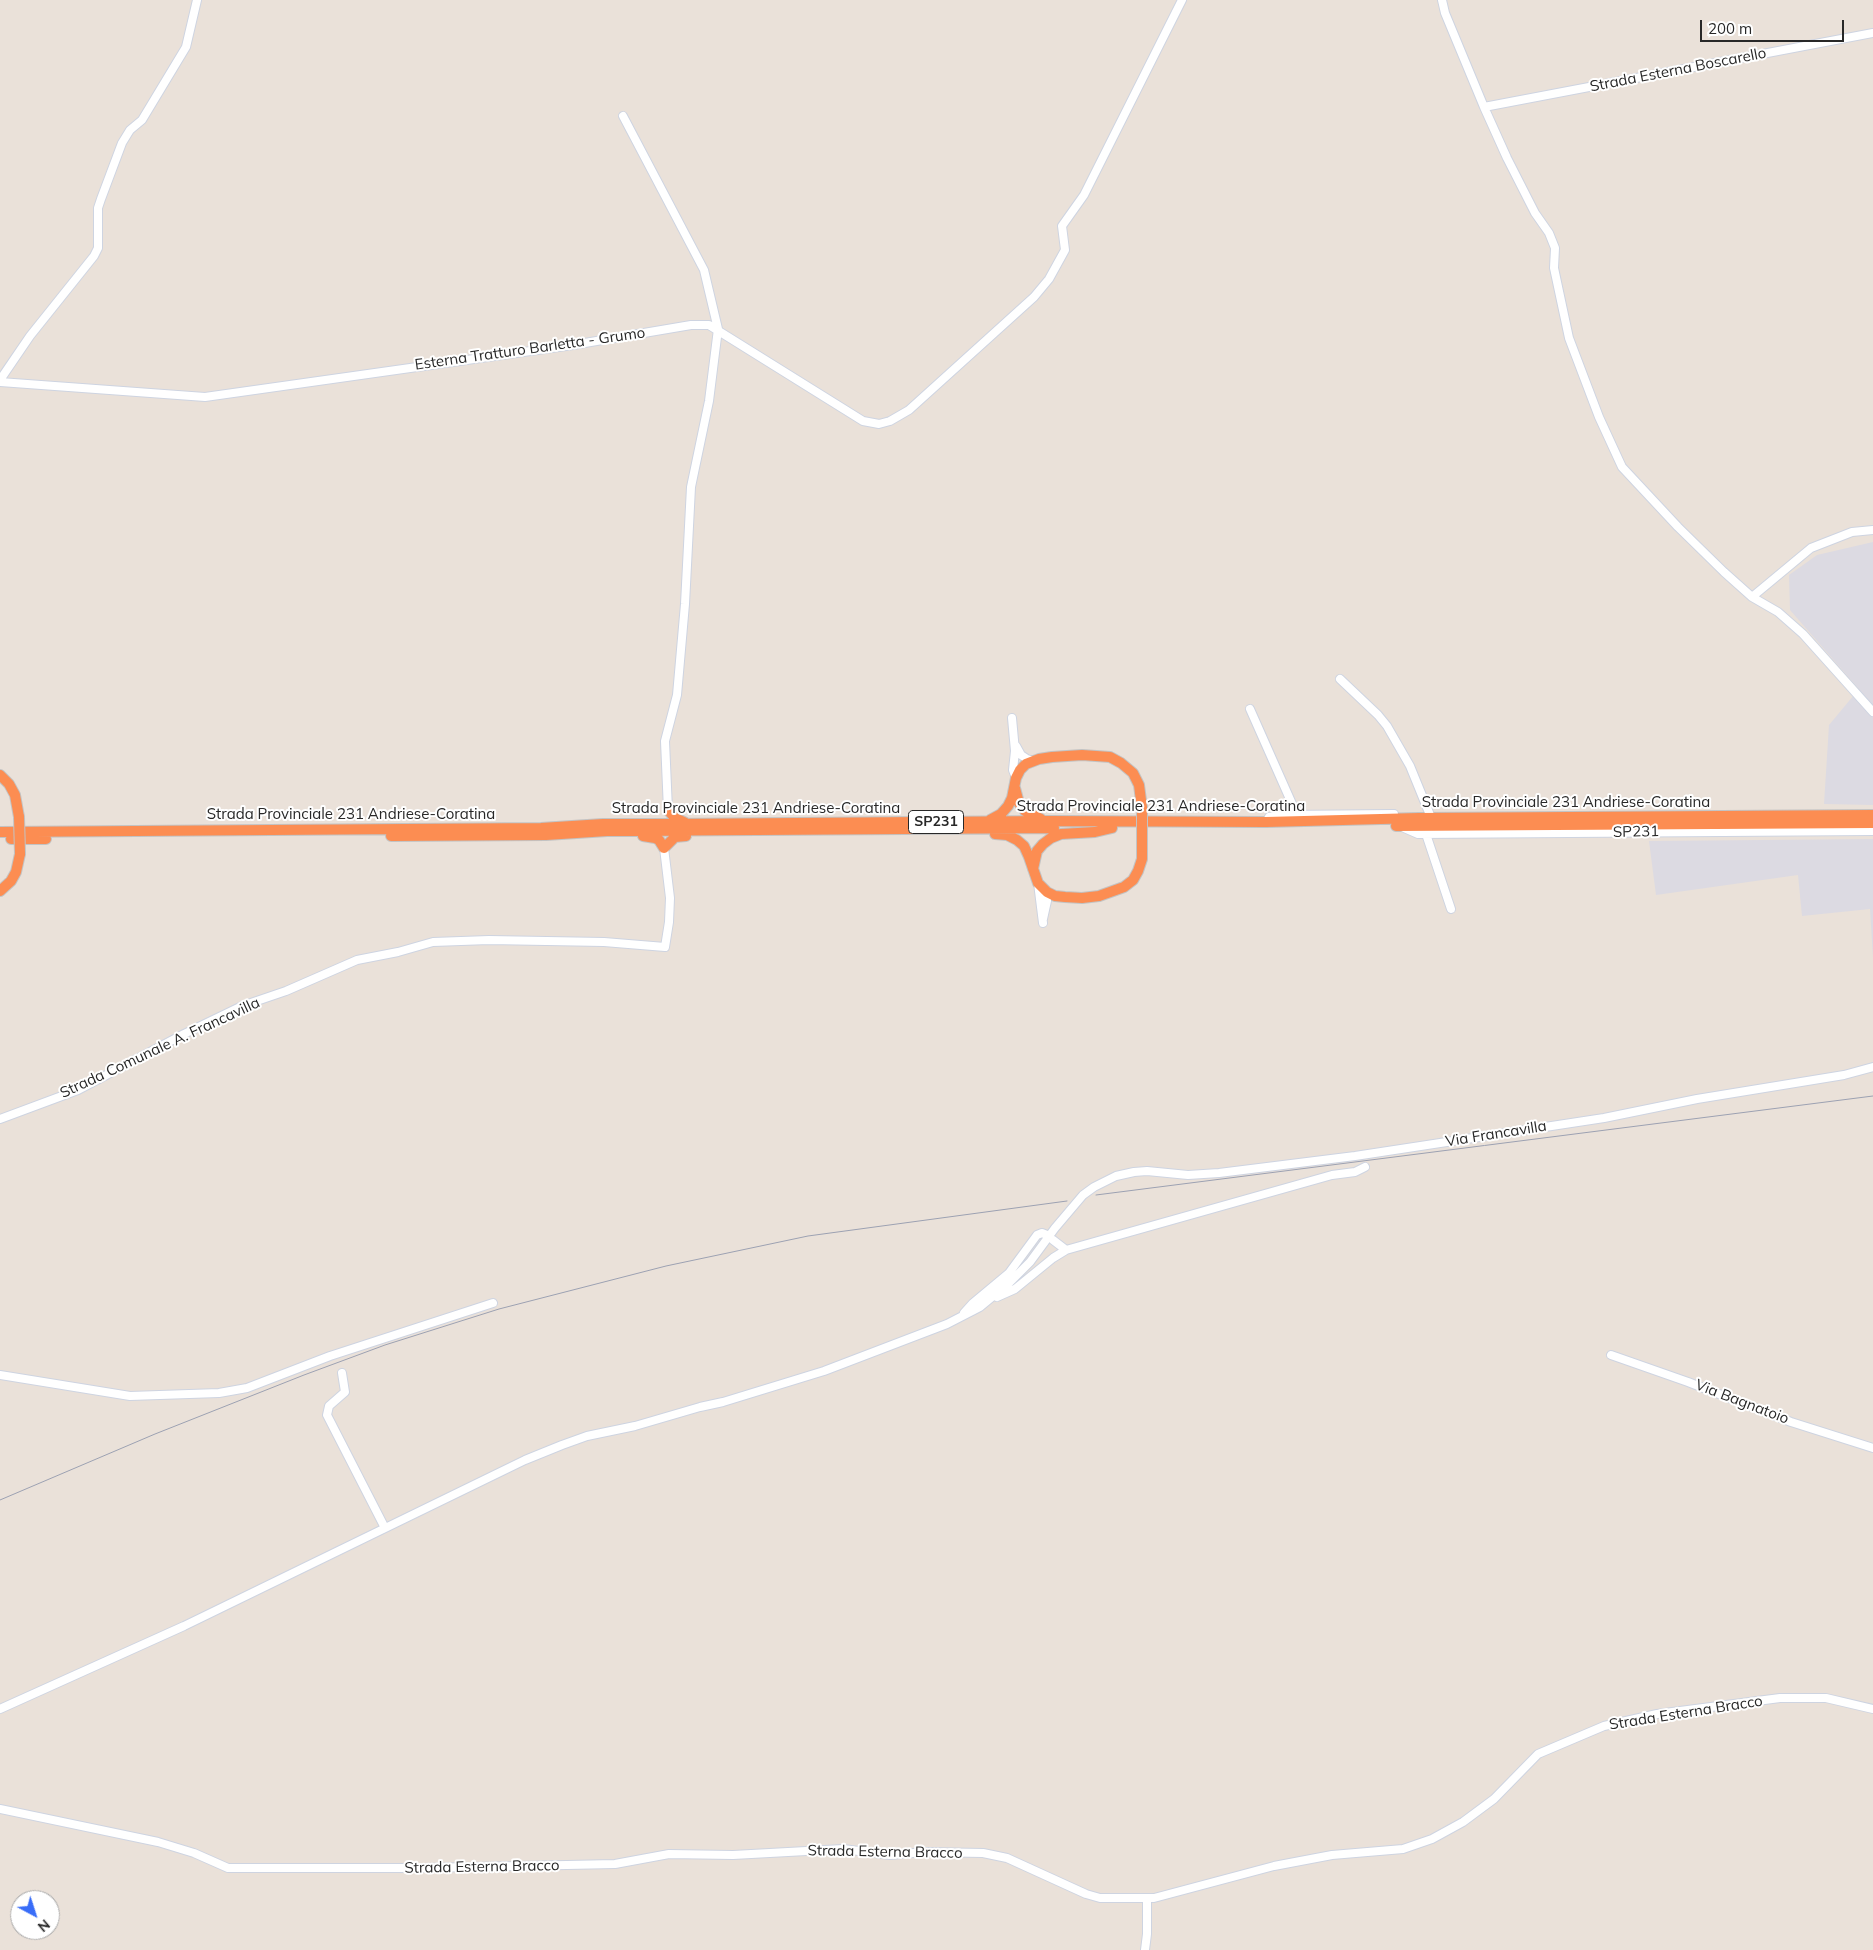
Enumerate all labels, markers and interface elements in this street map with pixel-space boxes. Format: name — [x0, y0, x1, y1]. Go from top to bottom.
scale bar — [1703, 10, 1847, 42]
text: 200 m — [1708, 19, 1752, 38]
street label: Strada Esterna Boscarello — [1588, 44, 1768, 96]
street label: Esterna Tratturo Barletta - Grumo — [414, 324, 646, 374]
street label: Strada Provinciale 231 Andriese-Coratina — [1422, 793, 1710, 811]
street label: Strada Provinciale 231 Andriese-Coratina — [1017, 797, 1305, 815]
street label: Strada Provinciale 231 Andriese-Coratina — [612, 799, 900, 817]
street label: Strada Provinciale 231 Andriese-Coratina — [207, 805, 495, 823]
road number: SP231 — [908, 810, 964, 834]
street label: SP231 — [1613, 823, 1659, 841]
street label: Strada Comunale A. Francavilla — [57, 994, 263, 1102]
street label: Via Francavilla — [1444, 1117, 1548, 1151]
street label: Via Bagnatoio — [1693, 1376, 1791, 1428]
street label: Strada Esterna Bracco — [1608, 1692, 1764, 1734]
street label: Strada Esterna Bracco — [807, 1842, 963, 1862]
street label: Strada Esterna Bracco — [404, 1857, 560, 1877]
north arrow — [10, 1890, 60, 1940]
text: N — [34, 1915, 54, 1936]

